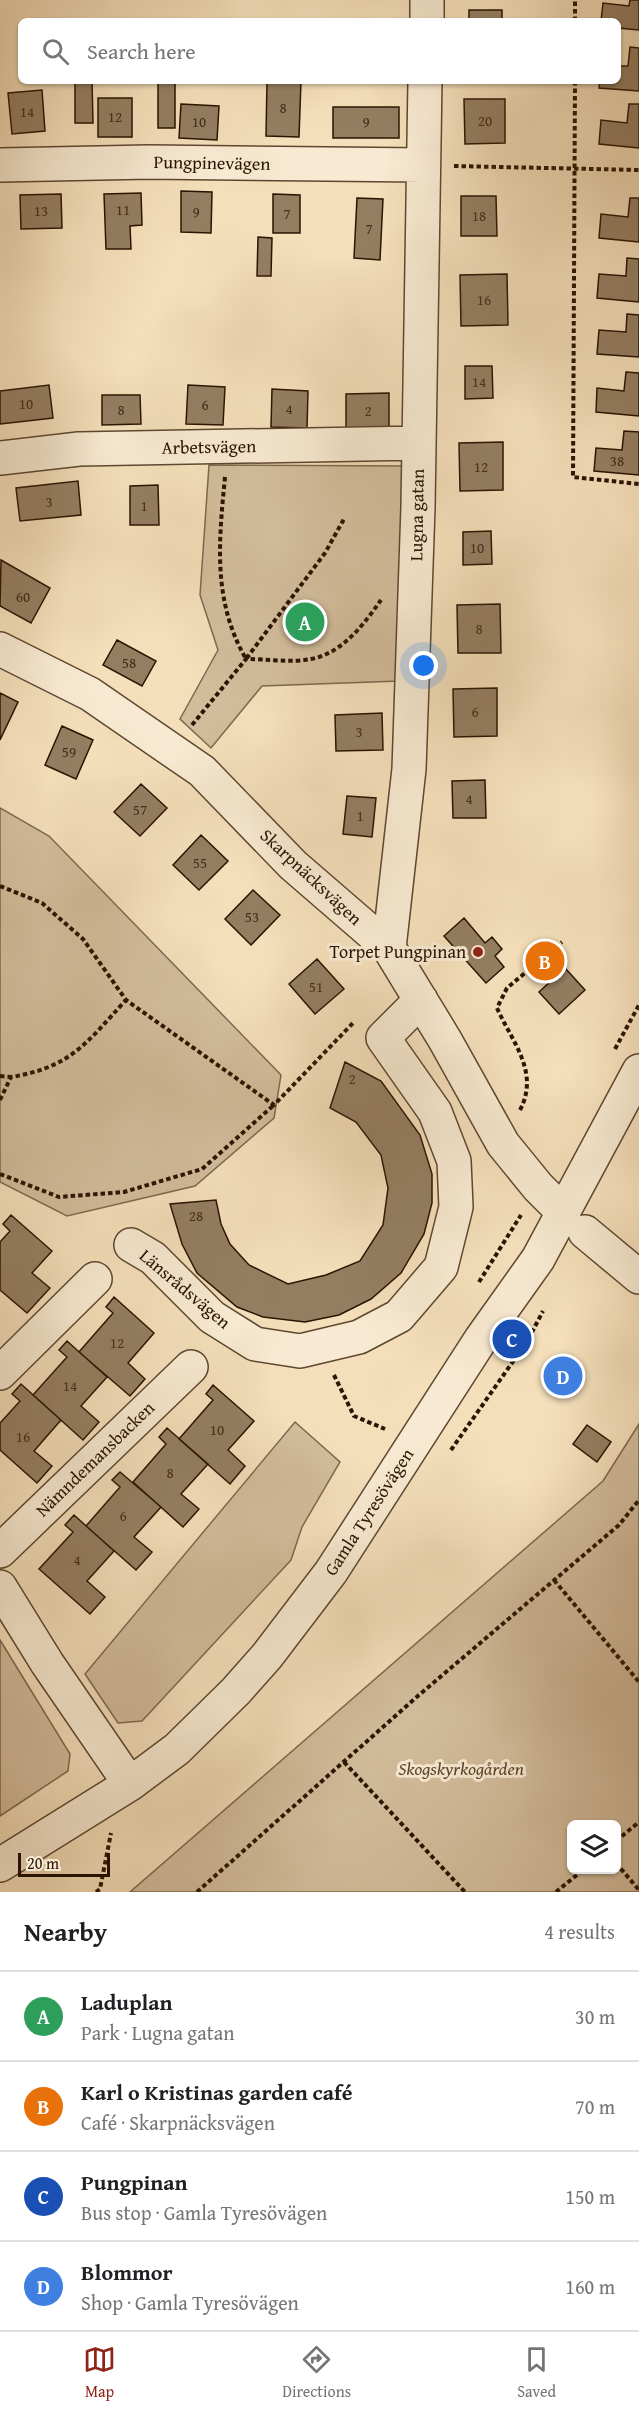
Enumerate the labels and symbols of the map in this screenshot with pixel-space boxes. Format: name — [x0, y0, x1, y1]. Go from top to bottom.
house number: 8 — [279, 97, 287, 118]
house number: 14 — [20, 101, 34, 122]
house number: 12 — [108, 106, 122, 127]
house number: 20 — [478, 110, 492, 131]
house number: 10 — [192, 111, 206, 132]
house number: 9 — [362, 111, 370, 132]
street label: Pungpinevägen — [153, 148, 271, 177]
house number: 11 — [116, 199, 130, 220]
house number: 13 — [34, 200, 48, 221]
house number: 9 — [192, 201, 200, 222]
house number: 7 — [283, 203, 291, 224]
house number: 18 — [472, 205, 486, 226]
house number: 7 — [365, 218, 373, 239]
house number: 16 — [477, 289, 491, 310]
house number: 14 — [472, 371, 486, 392]
house number: 10 — [19, 393, 33, 414]
house number: 6 — [201, 394, 209, 415]
house number: 4 — [285, 398, 293, 419]
house number: 8 — [117, 399, 125, 420]
house number: 2 — [364, 400, 372, 421]
street label: Arbetsvägen — [161, 432, 257, 461]
house number: 38 — [610, 450, 624, 471]
house number: 12 — [474, 456, 488, 477]
street label: Lugna gatan — [402, 469, 431, 561]
house number: 3 — [45, 491, 53, 512]
house number: 1 — [140, 495, 148, 516]
house number: 10 — [470, 537, 484, 558]
house number: 60 — [16, 586, 30, 607]
pin: A — [286, 600, 324, 644]
house number: 8 — [475, 618, 483, 639]
your location — [409, 651, 438, 680]
house number: 58 — [122, 652, 136, 673]
house number: 6 — [471, 701, 479, 722]
house number: 3 — [355, 721, 363, 742]
house number: 59 — [62, 741, 76, 762]
house number: 4 — [465, 788, 473, 809]
house number: 57 — [133, 799, 147, 820]
house number: 1 — [356, 805, 364, 826]
street label: Skarpnäcksvägen — [254, 822, 369, 931]
house number: 55 — [193, 852, 207, 873]
house number: 53 — [245, 906, 259, 927]
place label: Torpet Pungpinan — [330, 938, 466, 965]
pin: B — [526, 938, 564, 984]
marker: Torpet Pungpinan — [471, 945, 485, 959]
house number: 51 — [309, 976, 323, 997]
house number: 2 — [348, 1068, 356, 1089]
house number: 28 — [189, 1205, 203, 1226]
street label: Länsrådsvägen — [134, 1242, 237, 1335]
pin: C — [492, 1316, 532, 1362]
house number: 12 — [110, 1332, 124, 1353]
pin: D — [544, 1354, 582, 1398]
house number: 14 — [63, 1375, 77, 1396]
street label: Nämndemansbacken — [29, 1395, 160, 1523]
house number: 10 — [210, 1419, 224, 1440]
house number: 16 — [16, 1426, 30, 1447]
street label: Gamla Tyresövägen — [317, 1443, 420, 1581]
house number: 8 — [166, 1462, 174, 1483]
house number: 6 — [119, 1505, 127, 1526]
house number: 4 — [73, 1549, 81, 1570]
park label: Skogskyrkogården — [398, 1755, 524, 1782]
scale bar — [18, 1850, 110, 1878]

